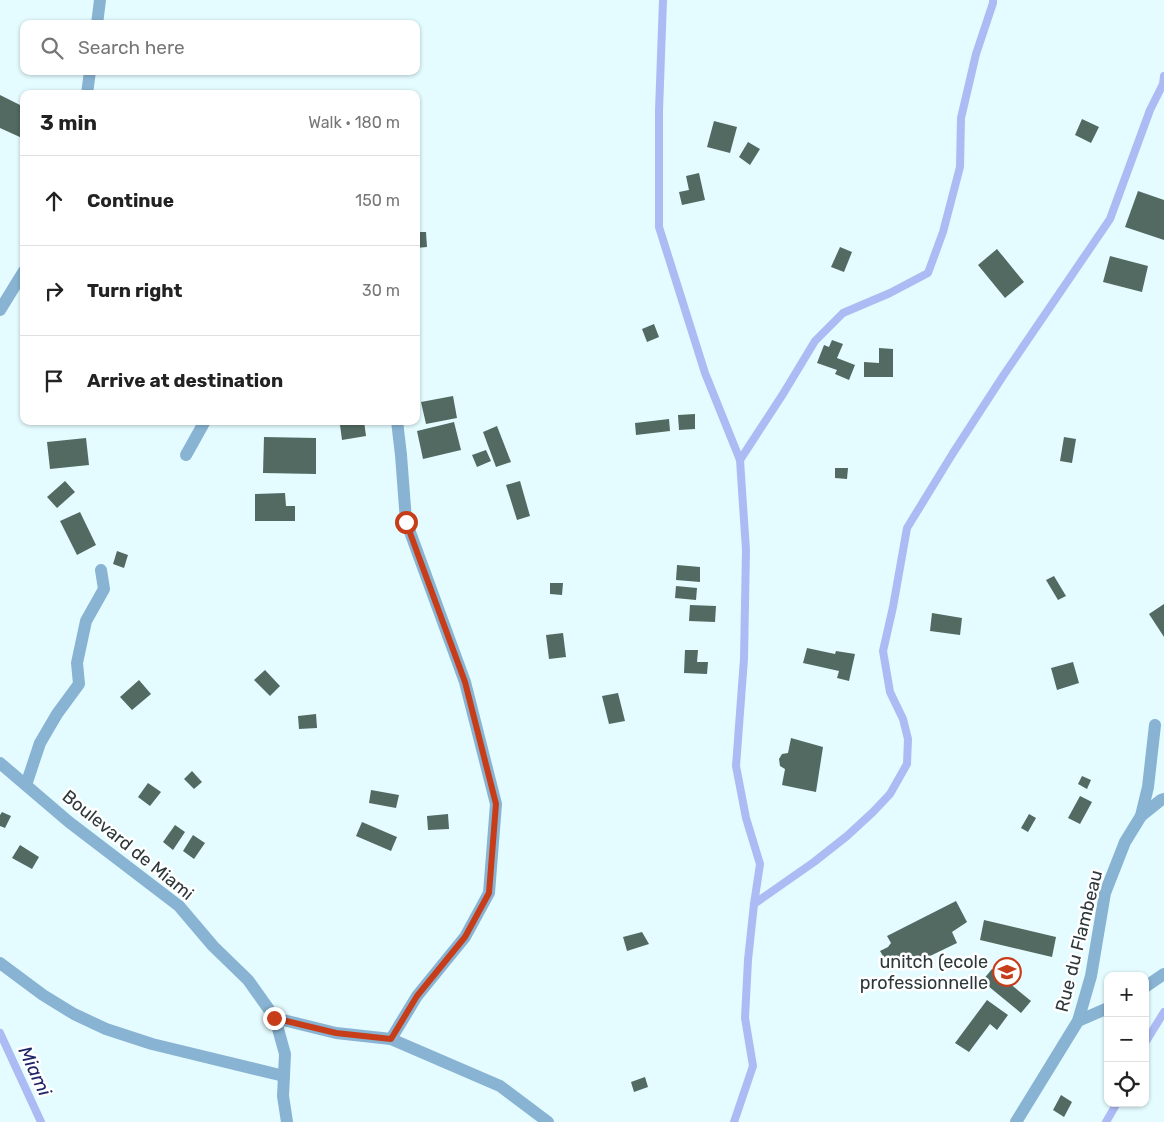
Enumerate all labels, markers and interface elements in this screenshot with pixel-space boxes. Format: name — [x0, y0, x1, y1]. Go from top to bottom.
search box — [20, 20, 420, 75]
icon: search — [38, 34, 66, 62]
text: Search here — [78, 36, 185, 59]
text: 3 min — [40, 110, 97, 135]
text: Walk · 180 m — [308, 113, 400, 132]
icon: ahead — [40, 187, 68, 215]
text: Continue — [87, 189, 174, 212]
text: 150 m — [355, 191, 400, 210]
icon: right — [40, 277, 68, 305]
text: Turn right — [87, 279, 182, 302]
text: 30 m — [362, 281, 400, 300]
icon: arrive — [40, 367, 68, 395]
text: Arrive at destination — [87, 369, 283, 392]
route start — [395, 511, 418, 534]
street label: Boulevard de Miami — [58, 785, 198, 905]
street label: Rue du Flambeau — [1051, 868, 1107, 1014]
place label: unitch (ecole professionnelle — [860, 951, 988, 994]
school or university icon: unitch (ecole professionnelle — [992, 957, 1022, 987]
map controls — [1104, 972, 1149, 1107]
button: + — [1104, 972, 1149, 1017]
route end — [263, 1007, 286, 1030]
button: − — [1104, 1017, 1149, 1062]
water label: Miami — [14, 1042, 57, 1100]
button: locate — [1104, 1062, 1149, 1107]

